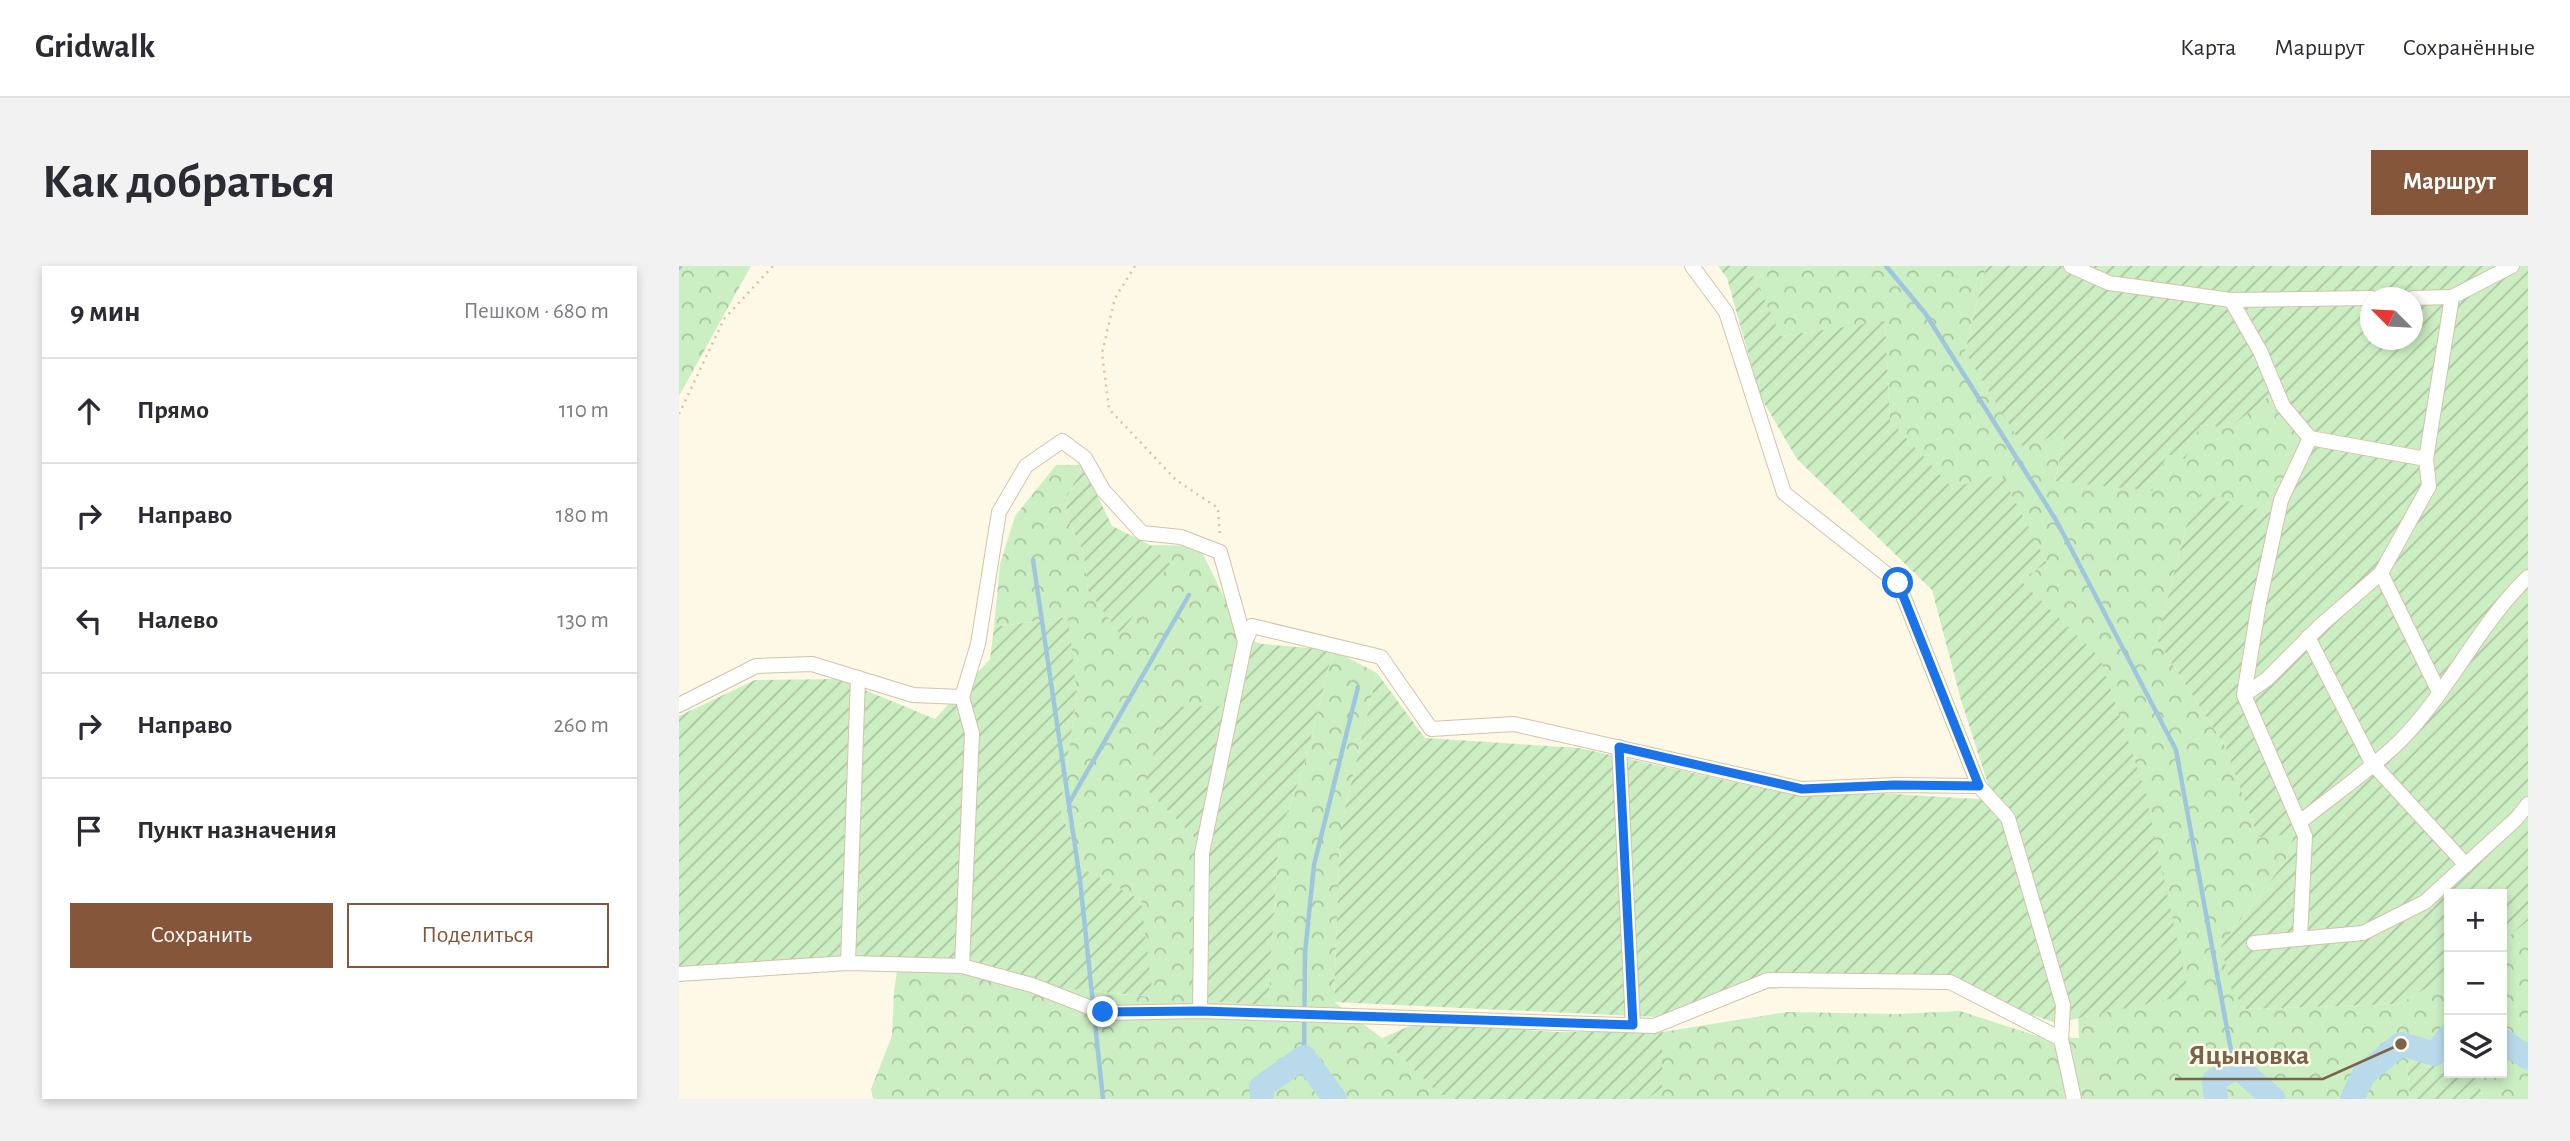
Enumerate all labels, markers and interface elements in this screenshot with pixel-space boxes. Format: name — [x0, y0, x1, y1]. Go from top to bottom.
text: Gridwalk — [35, 31, 155, 64]
text: Карта — [2180, 36, 2236, 60]
text: Маршрут — [2274, 36, 2364, 60]
text: Сохранённые — [2402, 36, 2535, 60]
button: Маршрут — [2371, 150, 2528, 215]
text: Как добраться — [42, 158, 335, 207]
north arrow — [2360, 287, 2423, 350]
text: 9 мин — [70, 297, 141, 327]
text: Пешком · 680 m — [463, 300, 609, 323]
icon: ahead — [70, 392, 108, 430]
text: Прямо — [137, 397, 209, 423]
text: 110 m — [559, 399, 609, 422]
icon: right — [70, 497, 108, 535]
text: Направо — [137, 502, 232, 528]
text: 180 m — [556, 504, 609, 527]
route start — [1882, 567, 1913, 598]
icon: left — [70, 602, 108, 640]
text: Налево — [137, 607, 218, 633]
text: 130 m — [557, 609, 609, 632]
icon: right — [70, 707, 108, 745]
text: Направо — [137, 712, 232, 738]
text: 260 m — [553, 714, 609, 737]
icon: arrive — [70, 812, 108, 850]
text: Пункт назначения — [137, 817, 337, 843]
map controls — [2444, 889, 2507, 1078]
button: + — [2444, 889, 2507, 952]
button: Сохранить — [70, 903, 333, 968]
button: Поделиться — [347, 903, 609, 968]
button: − — [2444, 952, 2507, 1015]
route end — [1087, 996, 1118, 1027]
button: layers — [2444, 1015, 2507, 1078]
callout: Яцыновка — [2175, 1030, 2323, 1079]
text: Яцыновка — [2189, 1042, 2309, 1070]

